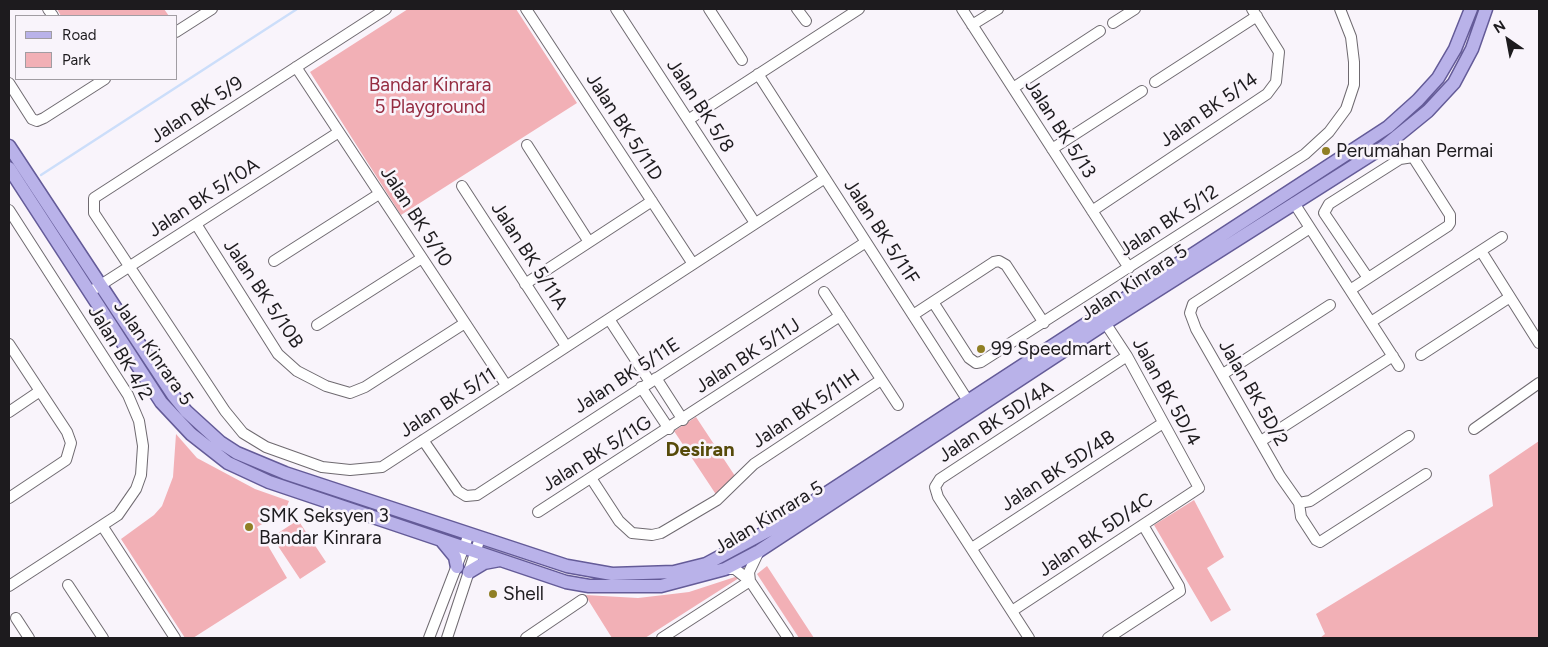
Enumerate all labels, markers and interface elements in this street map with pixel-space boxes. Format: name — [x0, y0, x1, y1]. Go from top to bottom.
legend — [15, 15, 178, 80]
north arrow — [1483, 15, 1533, 65]
text: N — [1490, 17, 1509, 37]
text: Road — [62, 26, 97, 44]
text: Park — [62, 51, 91, 69]
street label: Jalan BK 5/8 — [661, 55, 739, 157]
street label: Jalan BK 5/14 — [1156, 68, 1262, 152]
street label: Jalan BK 5/11D — [581, 69, 667, 185]
street label: Jalan BK 5/9 — [147, 72, 247, 148]
park label: Bandar Kinrara 5 Playground — [369, 74, 491, 118]
street label: Jalan BK 5/13 — [1020, 75, 1100, 183]
place label: Perumahan Permai — [1336, 140, 1494, 162]
marker: Perumahan Permai — [1320, 145, 1332, 157]
street label: Jalan BK 5/10A — [144, 154, 264, 242]
street label: Jalan BK 5/10 — [375, 163, 457, 271]
street label: Jalan BK 5/11F — [839, 175, 923, 289]
street label: Jalan BK 5/12 — [1115, 181, 1223, 261]
street label: Jalan BK 5/11A — [486, 198, 572, 314]
street label: Jalan BK 5/10B — [218, 235, 308, 353]
street label: Jalan Kinrara 5 — [1076, 240, 1192, 326]
street label: Jalan Kinrara 5 — [108, 296, 198, 410]
street label: Jalan BK 4/2 — [83, 302, 157, 404]
street label: Jalan BK 5/11J — [691, 314, 805, 398]
street label: Jalan BK 5/11E — [570, 333, 684, 419]
street label: Jalan BK 5D/4 — [1127, 334, 1205, 450]
street label: Jalan BK 5D/2 — [1213, 336, 1293, 450]
place label: 99 Speedmart — [991, 338, 1111, 360]
marker: 99 Speedmart — [975, 343, 987, 355]
street label: Jalan BK 5/11 — [395, 363, 501, 443]
street label: Jalan BK 5/11H — [748, 365, 864, 453]
street label: Jalan BK 5D/4A — [934, 376, 1058, 468]
street label: Jalan BK 5/11G — [538, 411, 656, 497]
street label: Jalan BK 5D/4B — [997, 426, 1119, 516]
district label: Desiran — [665, 438, 735, 462]
street label: Jalan Kinrara 5 — [710, 477, 828, 559]
street label: Jalan BK 5D/4C — [1034, 488, 1158, 582]
place label: SMK Seksyen 3 Bandar Kinrara — [259, 505, 389, 549]
marker: SMK Seksyen 3 Bandar Kinrara — [243, 521, 255, 533]
place label: Shell — [503, 583, 544, 605]
marker: Shell — [487, 588, 499, 600]

